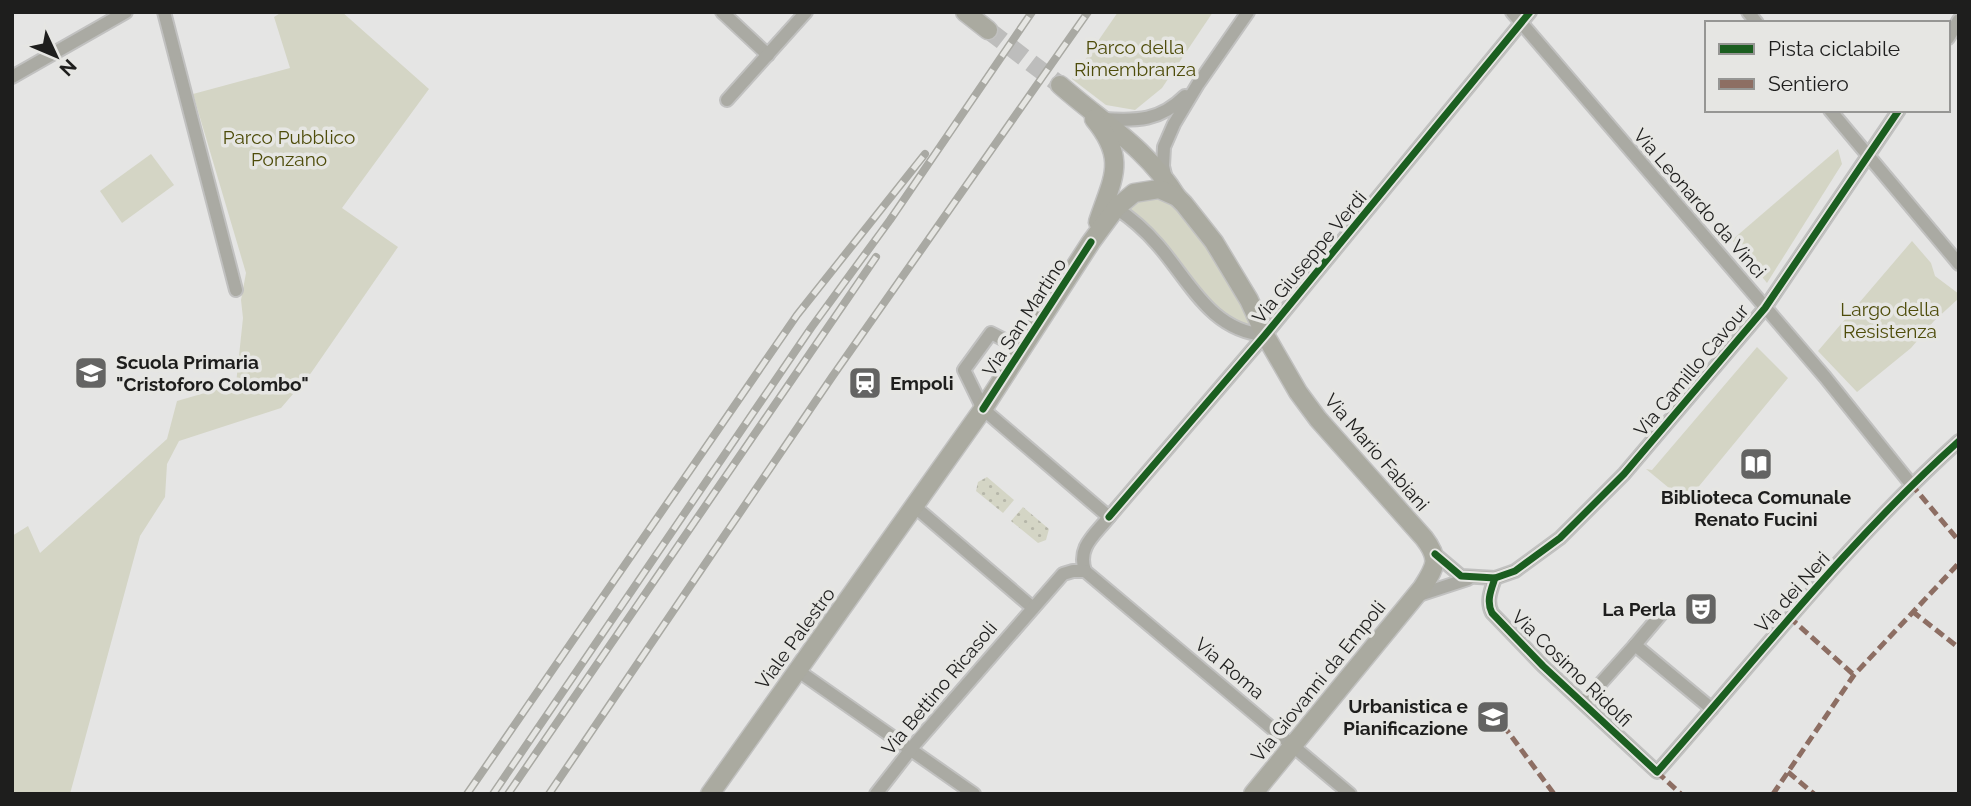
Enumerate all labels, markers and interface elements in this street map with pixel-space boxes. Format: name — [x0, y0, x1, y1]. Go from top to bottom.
north arrow — [21, 21, 91, 91]
legend — [1705, 21, 1950, 112]
park label: Parco della Rimembranza — [1074, 36, 1196, 80]
text: Pista ciclabile — [1768, 36, 1900, 61]
text: N — [55, 55, 81, 81]
text: Sentiero — [1768, 71, 1849, 96]
street label: Via Leonardo da Vinci — [1629, 124, 1771, 282]
park label: Parco Pubblico Ponzano — [223, 126, 355, 170]
street label: Via Giuseppe Verdi — [1247, 187, 1371, 327]
street label: Via San Martino — [978, 254, 1070, 380]
park label: Largo della Resistenza — [1840, 298, 1940, 342]
street label: Via Camillo Cavour — [1629, 299, 1753, 441]
place label: Scuola Primaria "Cristoforo Colombo" — [116, 351, 309, 395]
school or university icon: Scuola Primaria "Cristoforo Colombo" — [72, 354, 110, 392]
station icon: Empoli — [846, 364, 884, 402]
place label: Empoli — [890, 372, 953, 394]
street label: Via Mario Fabiani — [1320, 389, 1434, 515]
library icon: Biblioteca Comunale Renato Fucini — [1737, 445, 1775, 483]
place label: Biblioteca Comunale Renato Fucini — [1661, 486, 1851, 530]
street label: Via dei Neri — [1750, 547, 1834, 637]
street label: Viale Palestro — [751, 583, 839, 693]
theatre icon: La Perla — [1682, 590, 1720, 628]
street label: Via Giovanni da Empoli — [1246, 596, 1390, 766]
place label: La Perla — [1602, 598, 1676, 620]
street label: Via Cosimo Ridolfi — [1508, 605, 1636, 731]
street label: Via Bettino Ricasoli — [877, 617, 1001, 759]
street label: Via Roma — [1191, 633, 1269, 703]
place label: Urbanistica e Pianificazione — [1343, 695, 1468, 739]
school or university icon: Urbanistica e Pianificazione — [1474, 698, 1512, 736]

